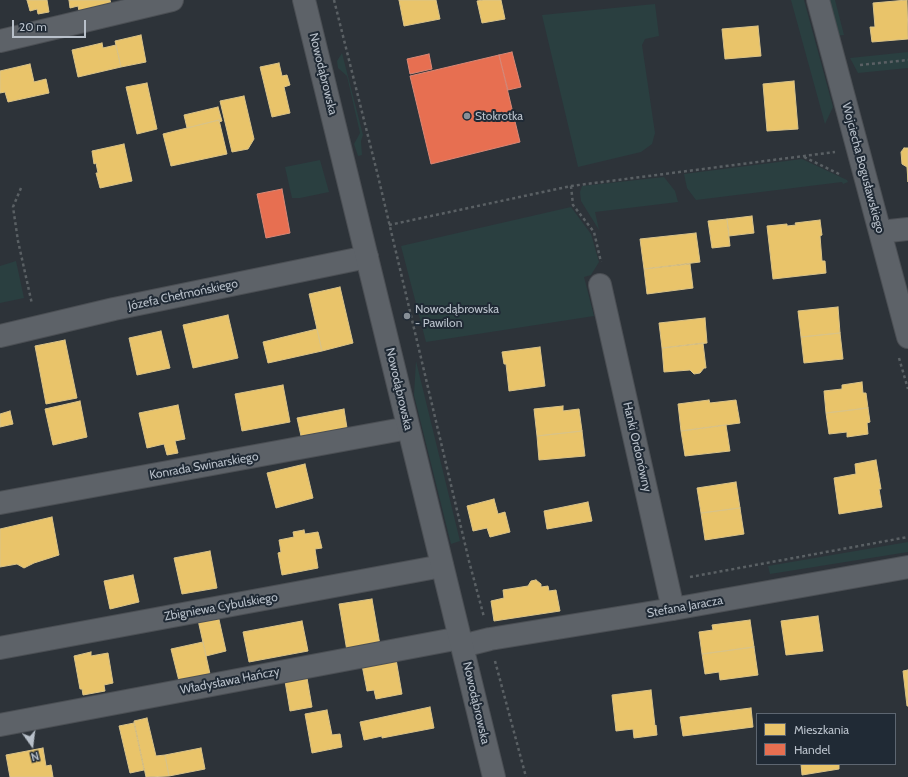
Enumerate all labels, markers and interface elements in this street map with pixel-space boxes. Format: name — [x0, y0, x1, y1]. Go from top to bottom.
scale bar — [14, 12, 88, 38]
text: 20 m — [19, 19, 47, 34]
street label: Nowodąbrowska — [306, 31, 340, 117]
street label: Wojciecha Bogusławskiego — [839, 101, 887, 235]
place label: Stokrotka — [475, 109, 523, 123]
marker: Stokrotka — [462, 111, 472, 121]
street label: Józefa Chełmońskiego — [127, 276, 239, 314]
place label: Nowodąbrowska - Pawilon — [415, 302, 499, 330]
marker: Nowodąbrowska - Pawilon — [402, 311, 412, 321]
street label: Nowodąbrowska — [383, 346, 415, 432]
street label: Hanki Ordonówny — [620, 401, 654, 493]
street label: Konrada Swinarskiego — [148, 449, 260, 483]
street label: Zbigniewa Cybulskiego — [163, 590, 279, 624]
street label: Stefana Jaracza — [646, 593, 724, 621]
street label: Nowodąbrowska — [460, 660, 492, 746]
street label: Władysława Hańczy — [179, 664, 281, 698]
legend — [756, 713, 896, 765]
text: Mieszkania — [794, 722, 849, 737]
north arrow — [12, 725, 52, 765]
text: Handel — [794, 742, 830, 757]
text: N — [29, 749, 40, 764]

